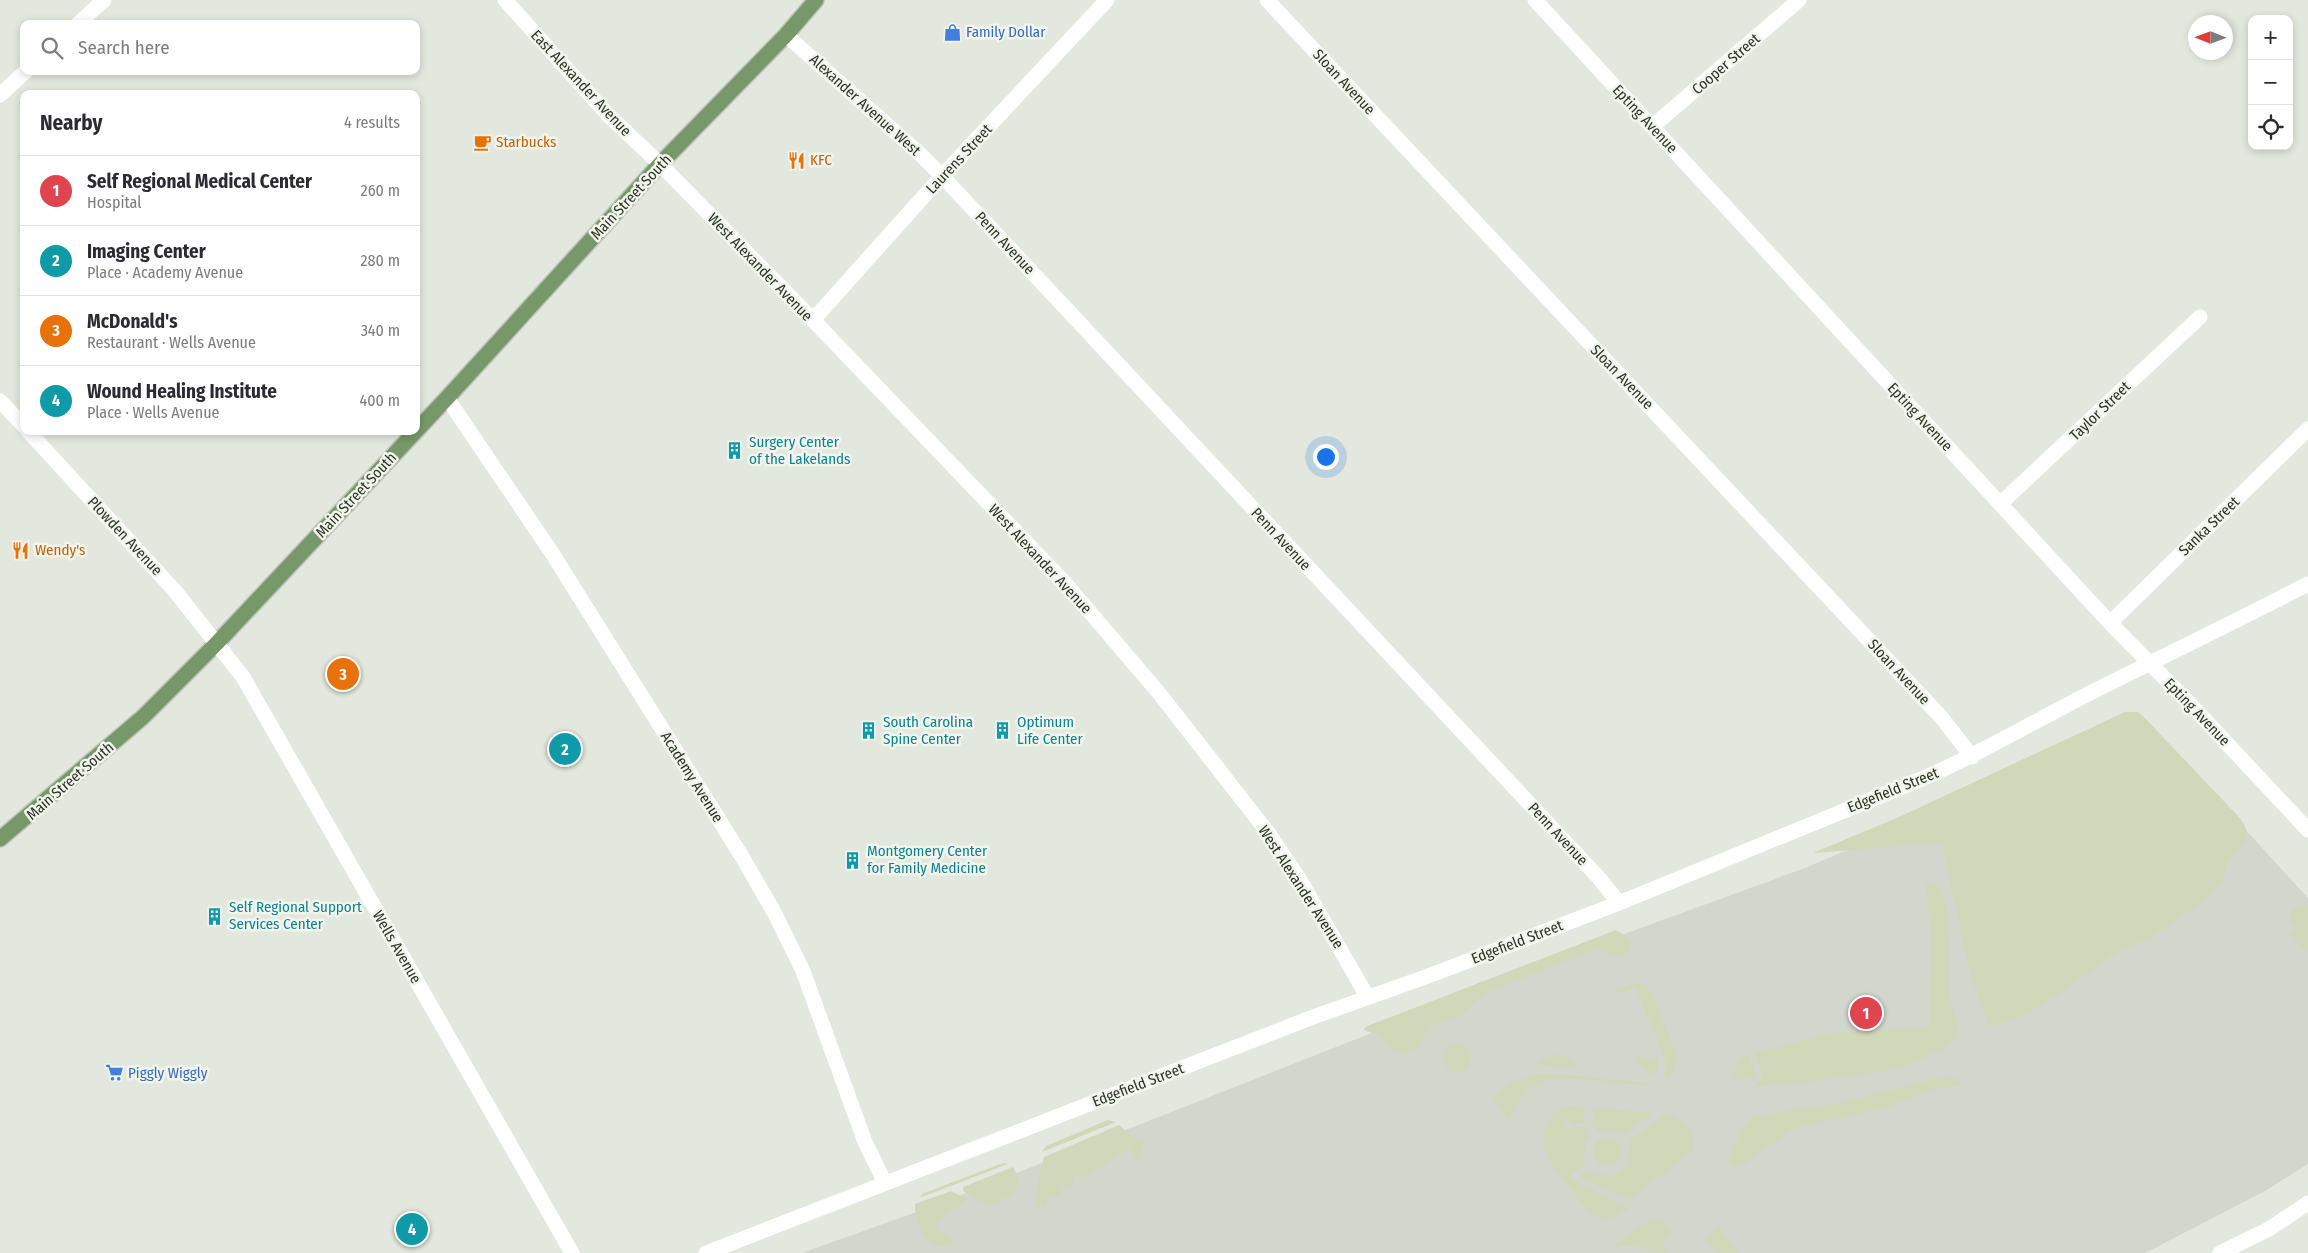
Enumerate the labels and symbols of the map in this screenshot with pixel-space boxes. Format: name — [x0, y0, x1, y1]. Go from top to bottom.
north arrow — [2188, 15, 2233, 60]
shop icon: Family Dollar — [942, 22, 962, 42]
place label: Family Dollar — [966, 23, 1046, 41]
street label: East Alexander Avenue — [527, 26, 635, 140]
street label: Cooper Street — [1688, 30, 1764, 98]
street label: Sloan Avenue — [1309, 46, 1379, 118]
street label: Alexander Avenue West — [806, 50, 924, 160]
street label: Epting Avenue — [1609, 81, 1681, 157]
street label: Laurens Street — [922, 120, 996, 198]
cafe icon: Starbucks — [472, 132, 492, 152]
place label: Starbucks — [496, 133, 556, 151]
restaurant icon: KFC — [786, 150, 806, 170]
street label: Main Street South — [587, 151, 675, 243]
place label: KFC — [810, 151, 832, 169]
street label: Penn Avenue — [971, 208, 1039, 278]
street label: West Alexander Avenue — [704, 209, 816, 325]
street label: Sloan Avenue — [1587, 341, 1657, 413]
street label: Taylor Street — [2066, 378, 2134, 444]
street label: Epting Avenue — [1884, 379, 1956, 455]
place label: Surgery Center of the Lakelands — [749, 433, 851, 468]
building icon: Surgery Center of the Lakelands — [725, 441, 745, 461]
your location — [1313, 444, 1339, 470]
street label: Main Street South — [312, 449, 400, 541]
street label: Plowden Avenue — [84, 493, 166, 579]
street label: Sanka Street — [2175, 493, 2243, 559]
street label: West Alexander Avenue — [985, 500, 1095, 618]
street label: Penn Avenue — [1247, 504, 1315, 574]
restaurant icon: Wendy's — [11, 540, 31, 560]
place label: Wendy's — [35, 541, 85, 559]
street label: Sloan Avenue — [1864, 636, 1934, 708]
pin: 3 — [327, 655, 359, 693]
street label: Epting Avenue — [2160, 674, 2234, 750]
place label: South Carolina Spine Center — [883, 713, 973, 748]
place label: Optimum Life Center — [1017, 713, 1084, 748]
building icon: South Carolina Spine Center — [859, 721, 879, 741]
building icon: Optimum Life Center — [993, 721, 1013, 741]
street label: Academy Avenue — [657, 728, 727, 826]
pin: 2 — [549, 730, 581, 768]
street label: Main Street South — [23, 738, 117, 824]
street label: Edgefield Street — [1845, 764, 1941, 816]
street label: Penn Avenue — [1524, 799, 1592, 869]
street label: West Alexander Avenue — [1254, 822, 1348, 952]
place label: Montgomery Center for Family Medicine — [867, 842, 988, 877]
building icon: Montgomery Center for Family Medicine — [843, 850, 863, 870]
place label: Self Regional Support Services Center — [229, 898, 362, 933]
building icon: Self Regional Support Services Center — [205, 906, 225, 926]
street label: Wells Avenue — [369, 907, 425, 987]
street label: Edgefield Street — [1469, 916, 1565, 968]
pin: 1 — [1850, 994, 1882, 1032]
street label: Edgefield Street — [1090, 1059, 1186, 1111]
supermarket icon: Piggly Wiggly — [104, 1063, 124, 1083]
place label: Piggly Wiggly — [128, 1064, 208, 1082]
pin: 4 — [396, 1210, 428, 1248]

